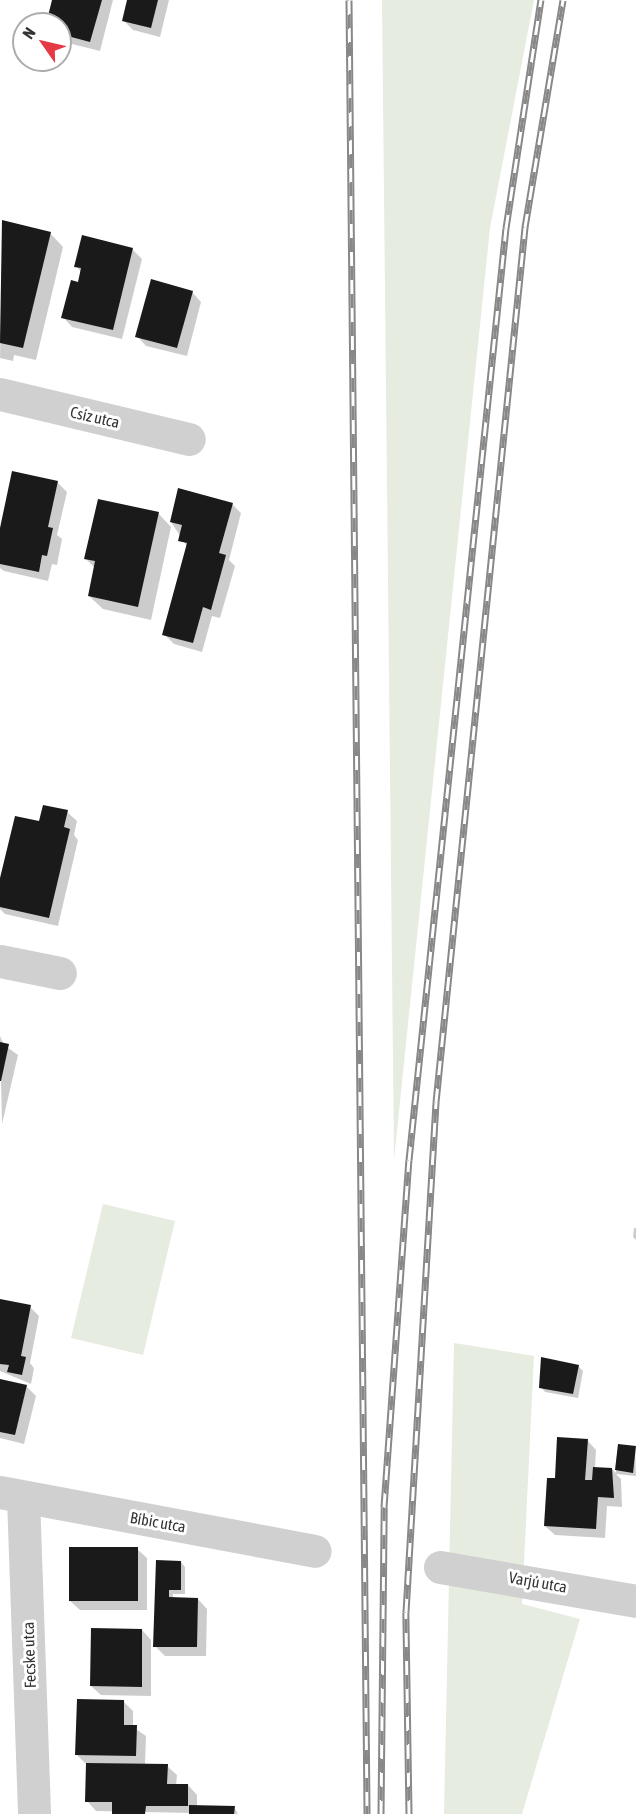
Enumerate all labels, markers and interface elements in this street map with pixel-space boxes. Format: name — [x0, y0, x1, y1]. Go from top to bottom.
north arrow — [12, 12, 72, 72]
text: N — [19, 24, 39, 42]
street label: Csíz utca — [68, 402, 122, 432]
street label: Bíbic utca — [129, 1508, 187, 1536]
street label: Varjú utca — [507, 1567, 569, 1597]
street label: Fecske utca — [18, 1621, 40, 1689]

